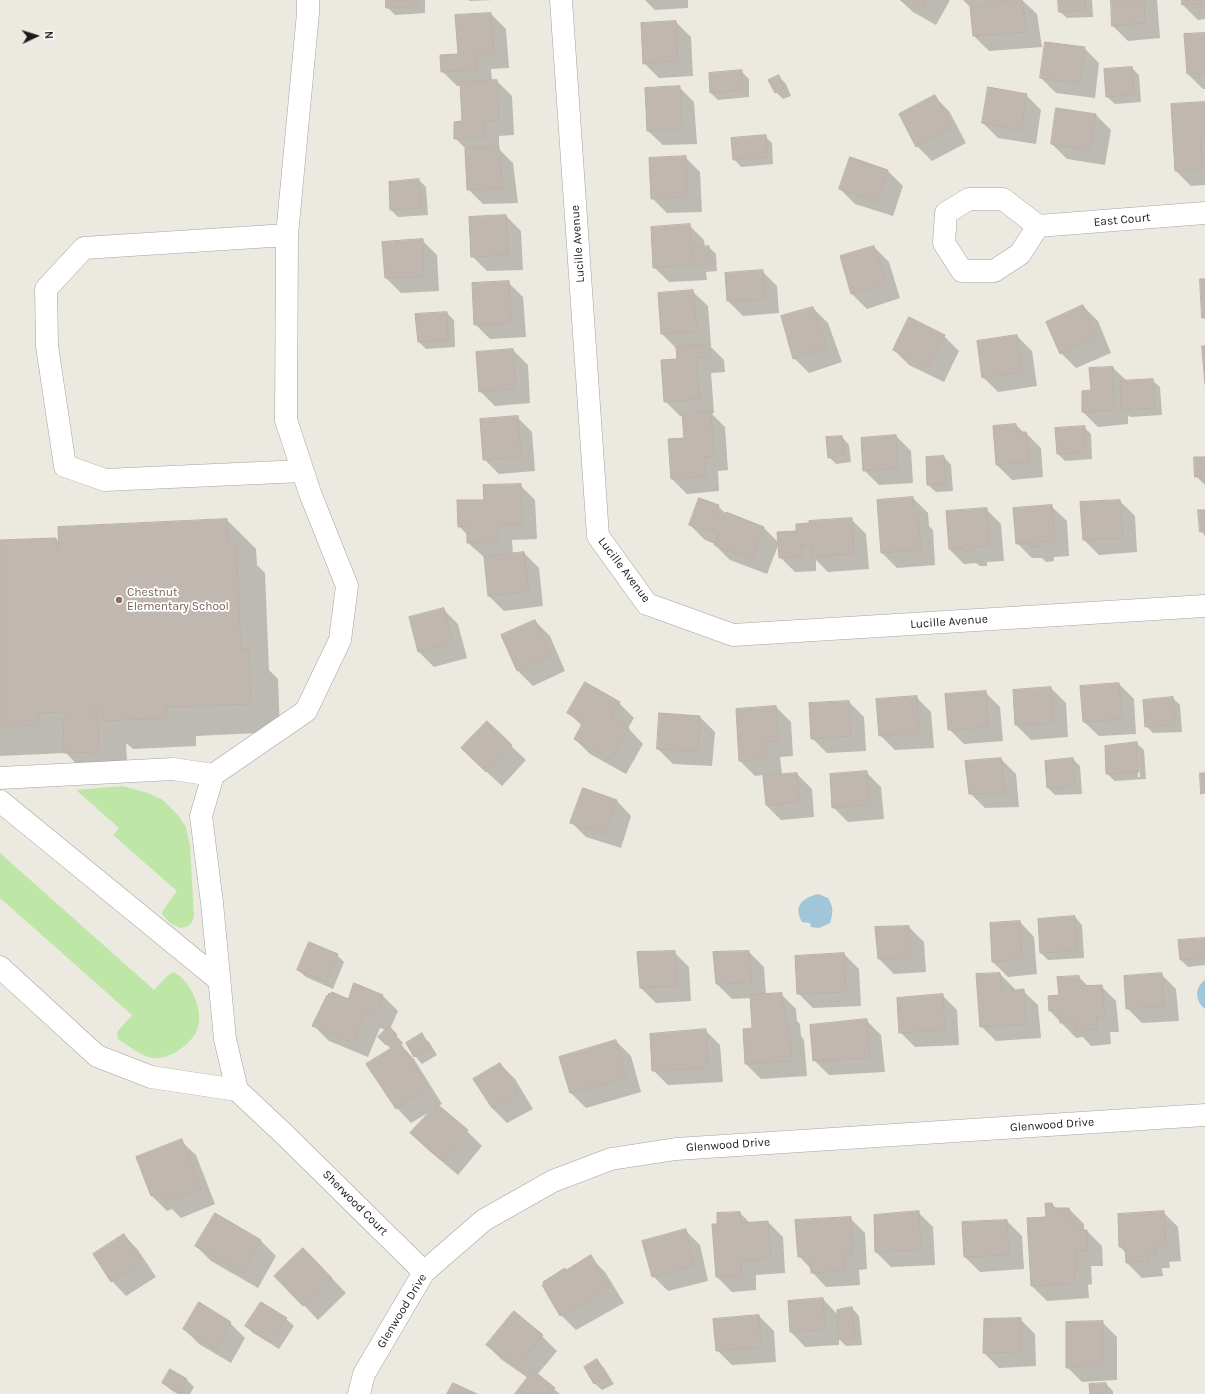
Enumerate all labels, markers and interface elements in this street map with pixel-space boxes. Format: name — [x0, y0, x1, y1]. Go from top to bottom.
north arrow — [16, 16, 56, 56]
text: N — [42, 31, 55, 40]
street label: Lucille Avenue — [568, 205, 588, 283]
street label: East Court — [1093, 210, 1151, 230]
street label: Lucille Avenue — [595, 535, 653, 605]
place label: Chestnut Elementary School — [127, 586, 229, 614]
marker: Chestnut Elementary School — [114, 595, 124, 605]
street label: Lucille Avenue — [910, 612, 988, 632]
street label: Glenwood Drive — [1009, 1115, 1095, 1135]
street label: Glenwood Drive — [685, 1135, 771, 1155]
street label: Sherwood Court — [319, 1167, 391, 1239]
street label: Glenwood Drive — [374, 1271, 430, 1351]

